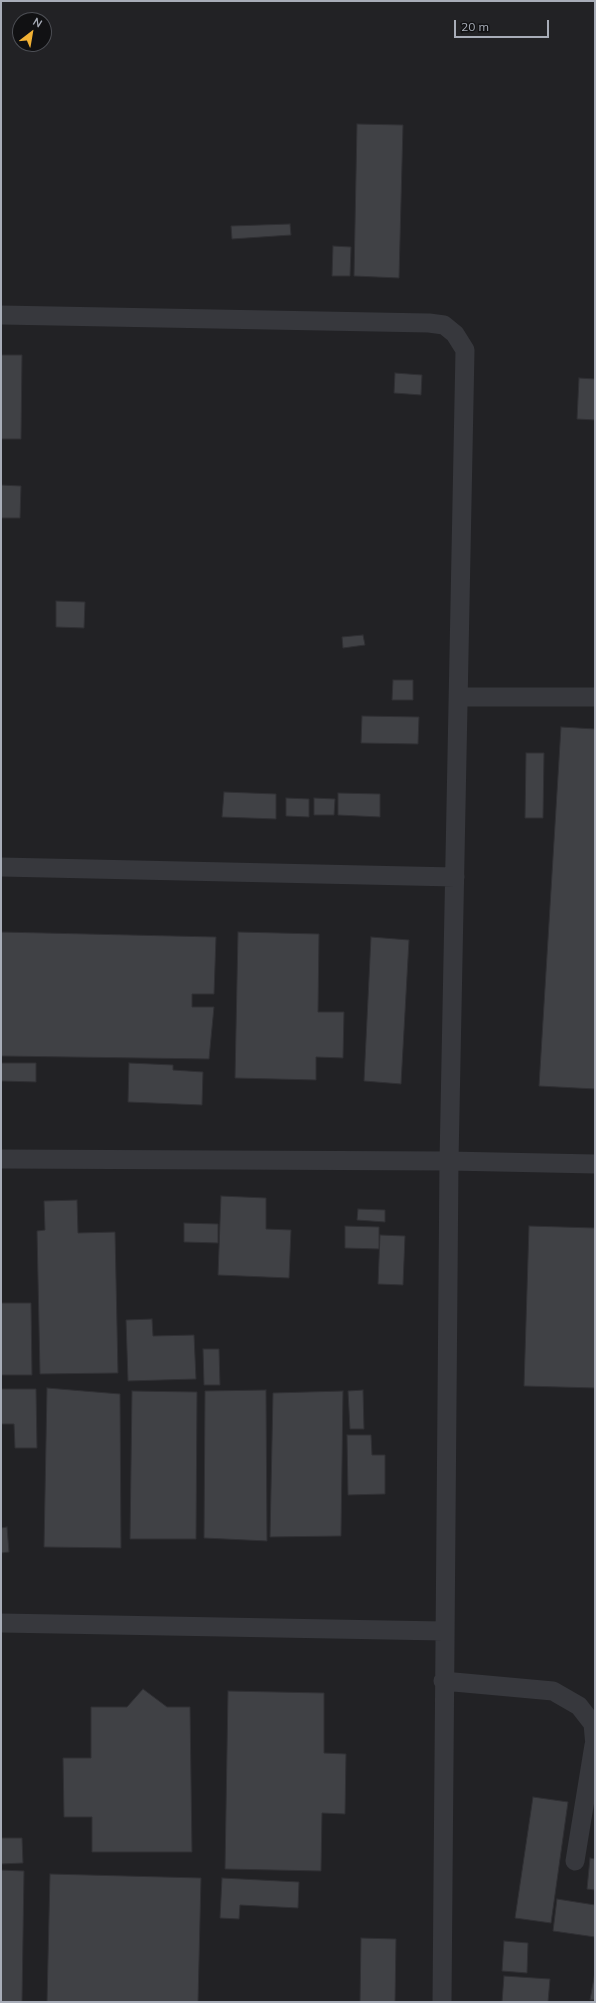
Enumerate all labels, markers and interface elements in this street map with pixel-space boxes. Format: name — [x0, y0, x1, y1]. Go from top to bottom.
north arrow — [12, 12, 52, 52]
scale bar — [456, 12, 551, 38]
text: N — [30, 14, 45, 31]
text: 20 m — [461, 19, 489, 34]

